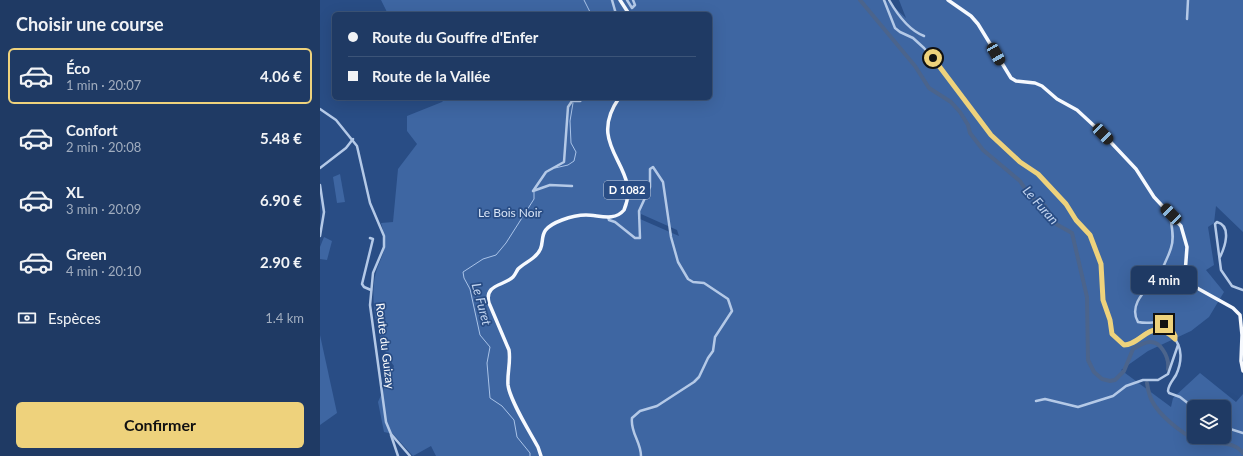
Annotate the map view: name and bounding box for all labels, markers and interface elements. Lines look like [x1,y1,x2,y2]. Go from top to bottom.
text: Choisir une course [16,13,164,35]
text: Route du Gouffre d'Enfer [372,28,538,46]
car [985,41,1007,67]
route start [924,49,942,67]
icon: car [18,58,54,94]
text: Éco [66,59,90,77]
text: 4.06 € [260,67,302,85]
text: Route de la Vallée [372,67,490,85]
text: 1 min · 20:07 [66,77,141,93]
icon: car [18,120,54,156]
text: Confort [66,121,118,139]
car [1090,121,1116,147]
text: 5.48 € [260,129,302,147]
text: 2 min · 20:08 [66,139,141,155]
road number: D 1082 [604,181,650,199]
icon: car [18,182,54,218]
text: XL [66,183,84,201]
water label: Le Furan [1020,183,1062,227]
text: 6.90 € [260,191,302,209]
text: 3 min · 20:09 [66,201,141,217]
car [1158,201,1184,227]
park label: Le Bois Noir [478,205,543,220]
icon: car [18,244,54,280]
text: Green [66,245,107,263]
text: 2.90 € [260,253,302,271]
text: 4 min · 20:10 [66,263,141,279]
callout: 4 min [1131,266,1197,294]
text: 4 min [1148,272,1180,288]
water label: Le Furet [469,281,495,327]
street label: Route du Guizay [373,302,398,391]
icon: cash [16,307,38,329]
text: Espèces [48,309,101,327]
text: 1.4 km [265,310,304,326]
route end [1155,315,1173,333]
map controls [1187,400,1231,444]
button: layers [1187,400,1231,444]
button: Confirmer [16,402,304,448]

